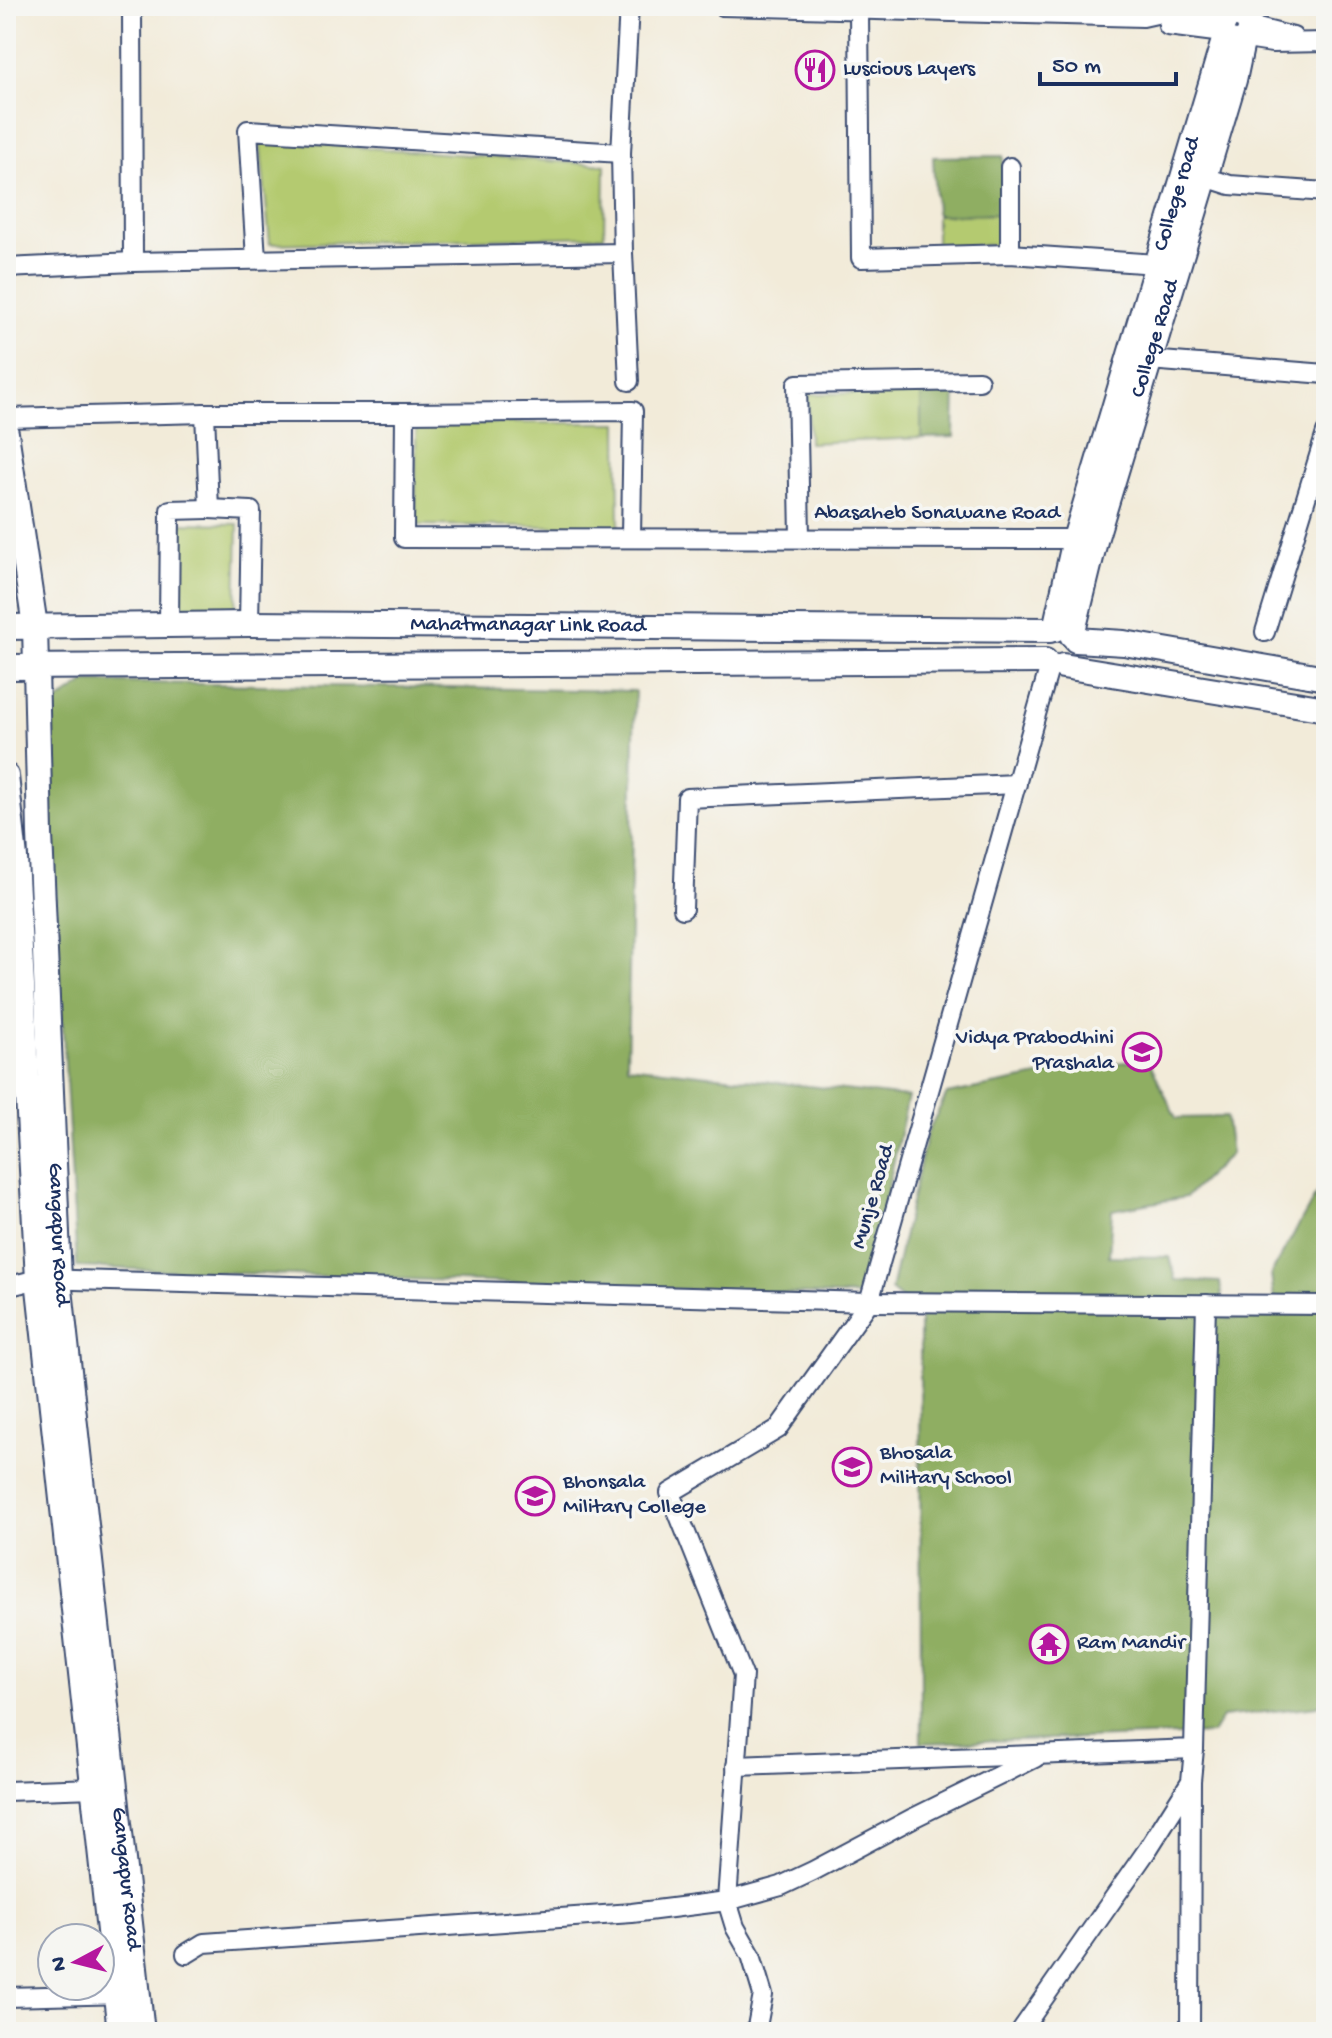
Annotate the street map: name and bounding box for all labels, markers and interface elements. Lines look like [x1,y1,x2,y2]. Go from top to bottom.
scale bar [1040,36,1176,86]
restaurant icon: Luscious Layers [794,49,836,91]
text: 50 m [1052,53,1101,82]
place label: Luscious Layers [843,57,976,83]
street label: College road [1149,132,1208,254]
street label: College Road [1126,275,1187,401]
street label: Abasaheb Sonawane Road [814,501,1062,527]
street label: Mahatmanagar Link Road [410,612,648,640]
place label: Vidya Prabodhini Prashala [955,1026,1115,1077]
school or university icon: Vidya Prabodhini Prashala [1121,1031,1163,1073]
street label: Munje Road [847,1140,902,1252]
street label: Gangapur Road [41,1162,75,1309]
place label: Bhosala Military School [879,1441,1012,1492]
school or university icon: Bhosala Military School [831,1446,873,1488]
place label: Bhonsala Military College [562,1470,707,1521]
school or university icon: Bhonsala Military College [514,1475,556,1517]
temple icon: Ram Mandir [1028,1623,1070,1665]
place label: Ram Mandir [1077,1631,1187,1657]
street label: Gangapur Road [104,1806,146,1954]
north arrow [36,1922,116,2002]
text: N [46,1955,74,1973]

